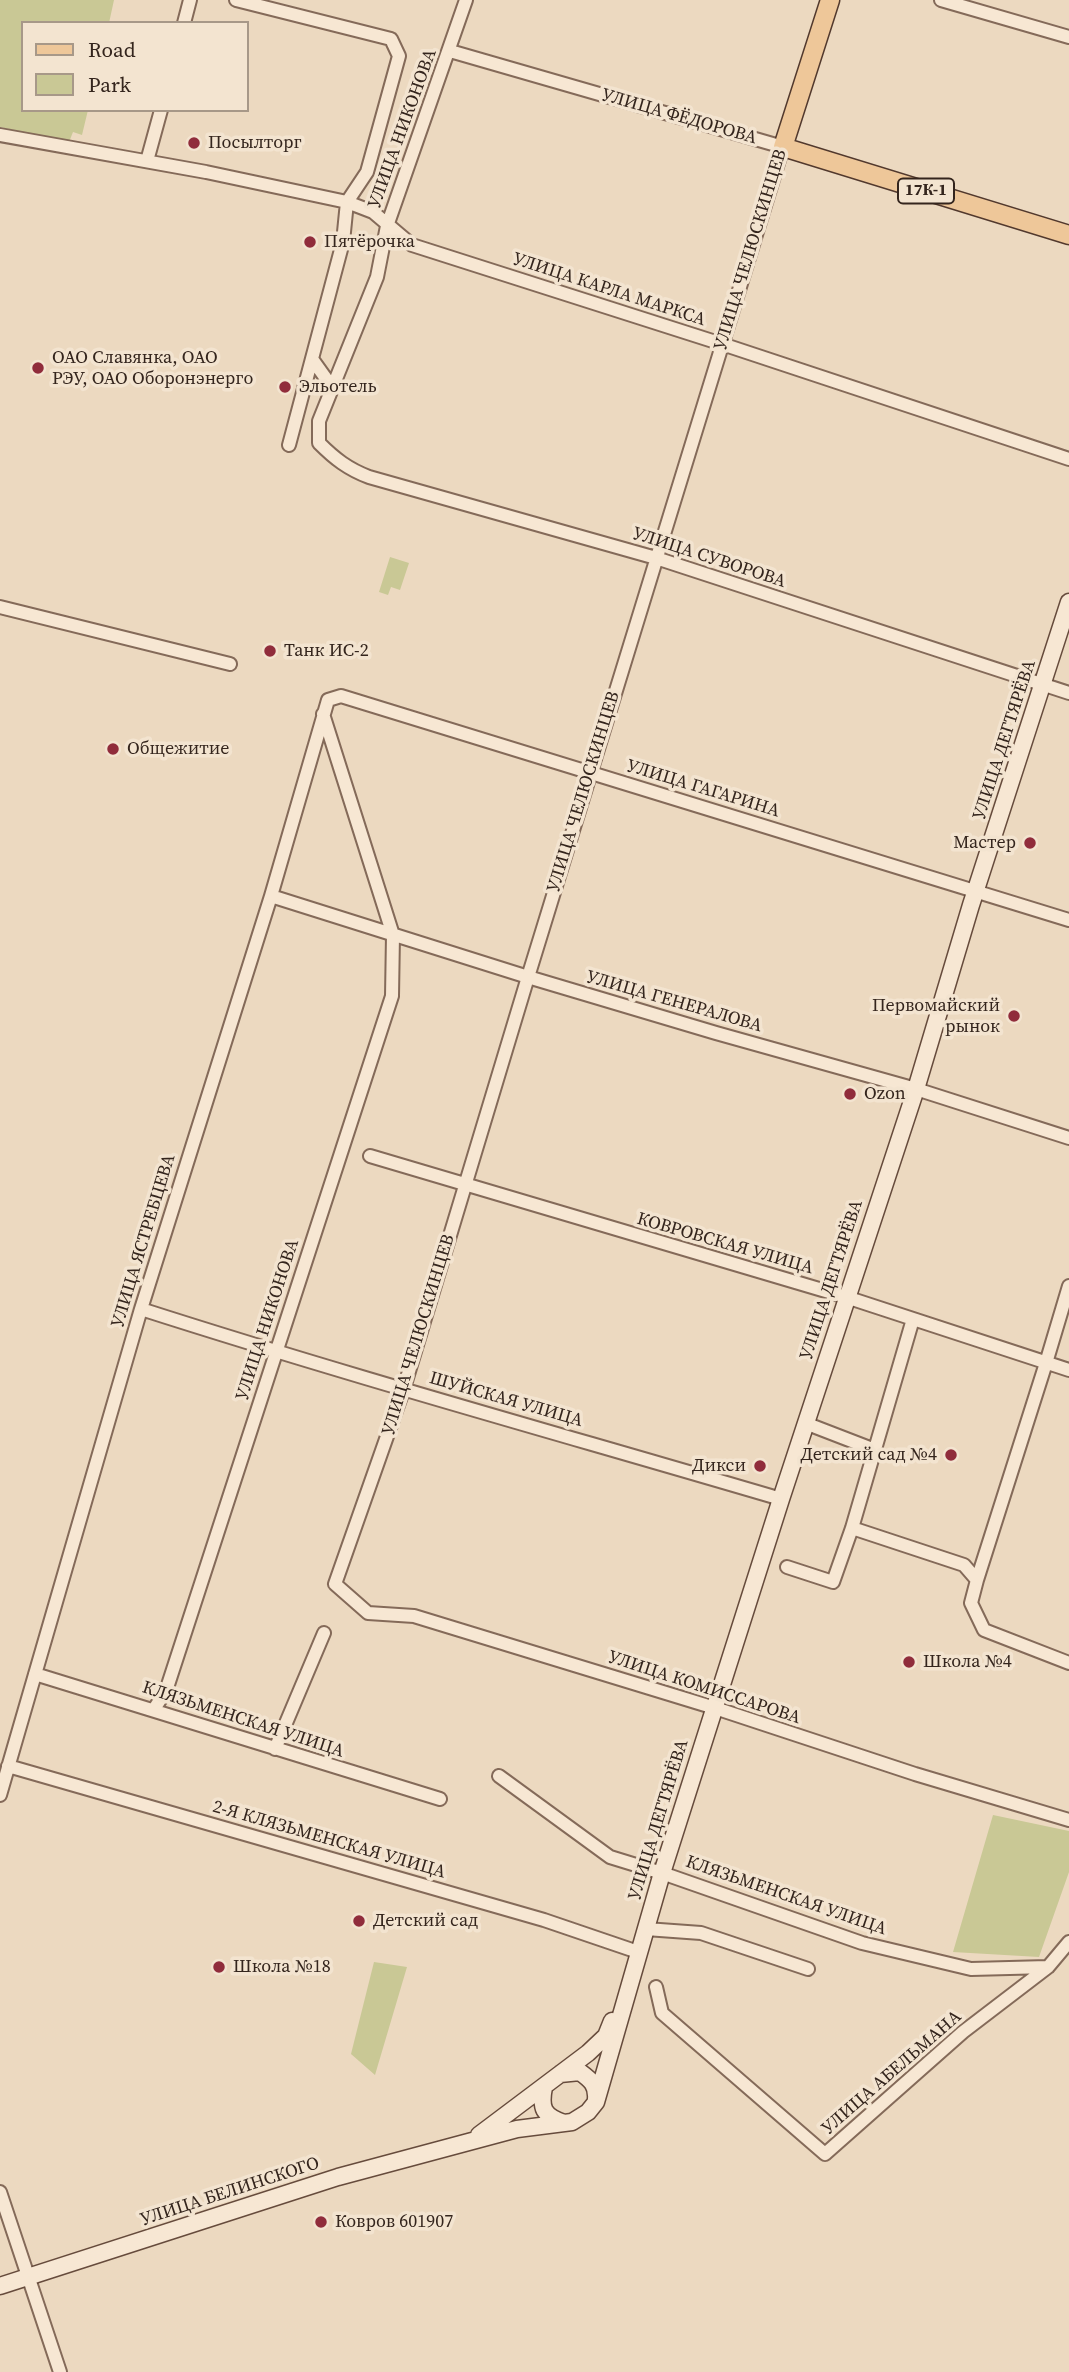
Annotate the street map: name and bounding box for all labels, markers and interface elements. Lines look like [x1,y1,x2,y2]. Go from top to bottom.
legend [21,21,248,112]
text: Road [88,35,136,64]
street label: УЛИЦА НИКОНОВА [364,46,442,212]
text: Park [88,70,131,99]
street label: УЛИЦА ФЁДОРОВА [599,84,759,150]
place label: Посылторг [208,132,302,154]
marker: Посылторг [186,135,202,151]
street label: УЛИЦА ЧЕЛЮСКИНЦЕВ [710,147,792,353]
road number: 17К-1 [898,178,954,204]
place label: Пятёрочка [324,231,415,253]
marker: Пятёрочка [302,234,318,250]
street label: УЛИЦА КАРЛА МАРКСА [510,249,708,331]
place label: ОАО Славянка, ОАО РЭУ, ОАО Оборонэнерго [52,347,253,390]
marker: ОАО Славянка, ОАО РЭУ, ОАО Оборонэнерго [30,360,46,376]
place label: Эльотель [299,376,377,398]
marker: Эльотель [277,379,293,395]
street label: УЛИЦА СУВОРОВА [630,523,788,593]
place label: Танк ИС-2 [284,640,369,662]
marker: Танк ИС-2 [262,643,278,659]
street label: УЛИЦА ДЕГТЯРЁВА [969,657,1041,823]
street label: УЛИЦА ЧЕЛЮСКИНЦЕВ [543,689,625,895]
place label: Общежитие [127,738,229,760]
marker: Общежитие [105,741,121,757]
street label: УЛИЦА ГАГАРИНА [624,755,782,823]
place label: Мастер [953,832,1016,854]
marker: Мастер [1022,835,1038,851]
street label: УЛИЦА ГЕНЕРАЛОВА [584,967,764,1037]
place label: Первомайский рынок [872,995,1000,1038]
marker: Первомайский рынок [1006,1008,1022,1024]
place label: Ozon [864,1083,906,1105]
marker: Ozon [842,1086,858,1102]
street label: УЛИЦА ЯСТРЕБЦЕВА [107,1152,181,1330]
street label: УЛИЦА ДЕГТЯРЁВА [796,1197,868,1363]
street label: КОВРОВСКАЯ УЛИЦА [634,1208,816,1280]
street label: УЛИЦА ЧЕЛЮСКИНЦЕВ [378,1232,460,1438]
street label: УЛИЦА НИКОНОВА [232,1237,304,1403]
street label: ШУЙСКАЯ УЛИЦА [427,1368,585,1432]
place label: Детский сад №4 [800,1444,937,1466]
marker: Детский сад №4 [943,1447,959,1463]
place label: Дикси [692,1455,746,1477]
marker: Дикси [752,1458,768,1474]
street label: УЛИЦА КОМИССАРОВА [605,1647,803,1729]
place label: Школа №4 [923,1651,1012,1673]
marker: Школа №4 [901,1654,917,1670]
street label: КЛЯЗЬМЕНСКАЯ УЛИЦА [139,1677,347,1763]
street label: УЛИЦА ДЕГТЯРЁВА [624,1737,694,1903]
street label: 2-Я КЛЯЗЬМЕНСКАЯ УЛИЦА [210,1796,448,1884]
street label: КЛЯЗЬМЕНСКАЯ УЛИЦА [683,1851,889,1941]
place label: Детский сад [373,1910,478,1932]
marker: Детский сад [351,1913,367,1929]
place label: Школа №18 [233,1956,331,1978]
marker: Школа №18 [211,1959,227,1975]
street label: УЛИЦА АБЕЛЬМАНА [818,2006,966,2140]
street label: УЛИЦА БЕЛИНСКОГО [138,2153,322,2231]
place label: Ковров 601907 [335,2211,453,2233]
marker: Ковров 601907 [313,2214,329,2230]

